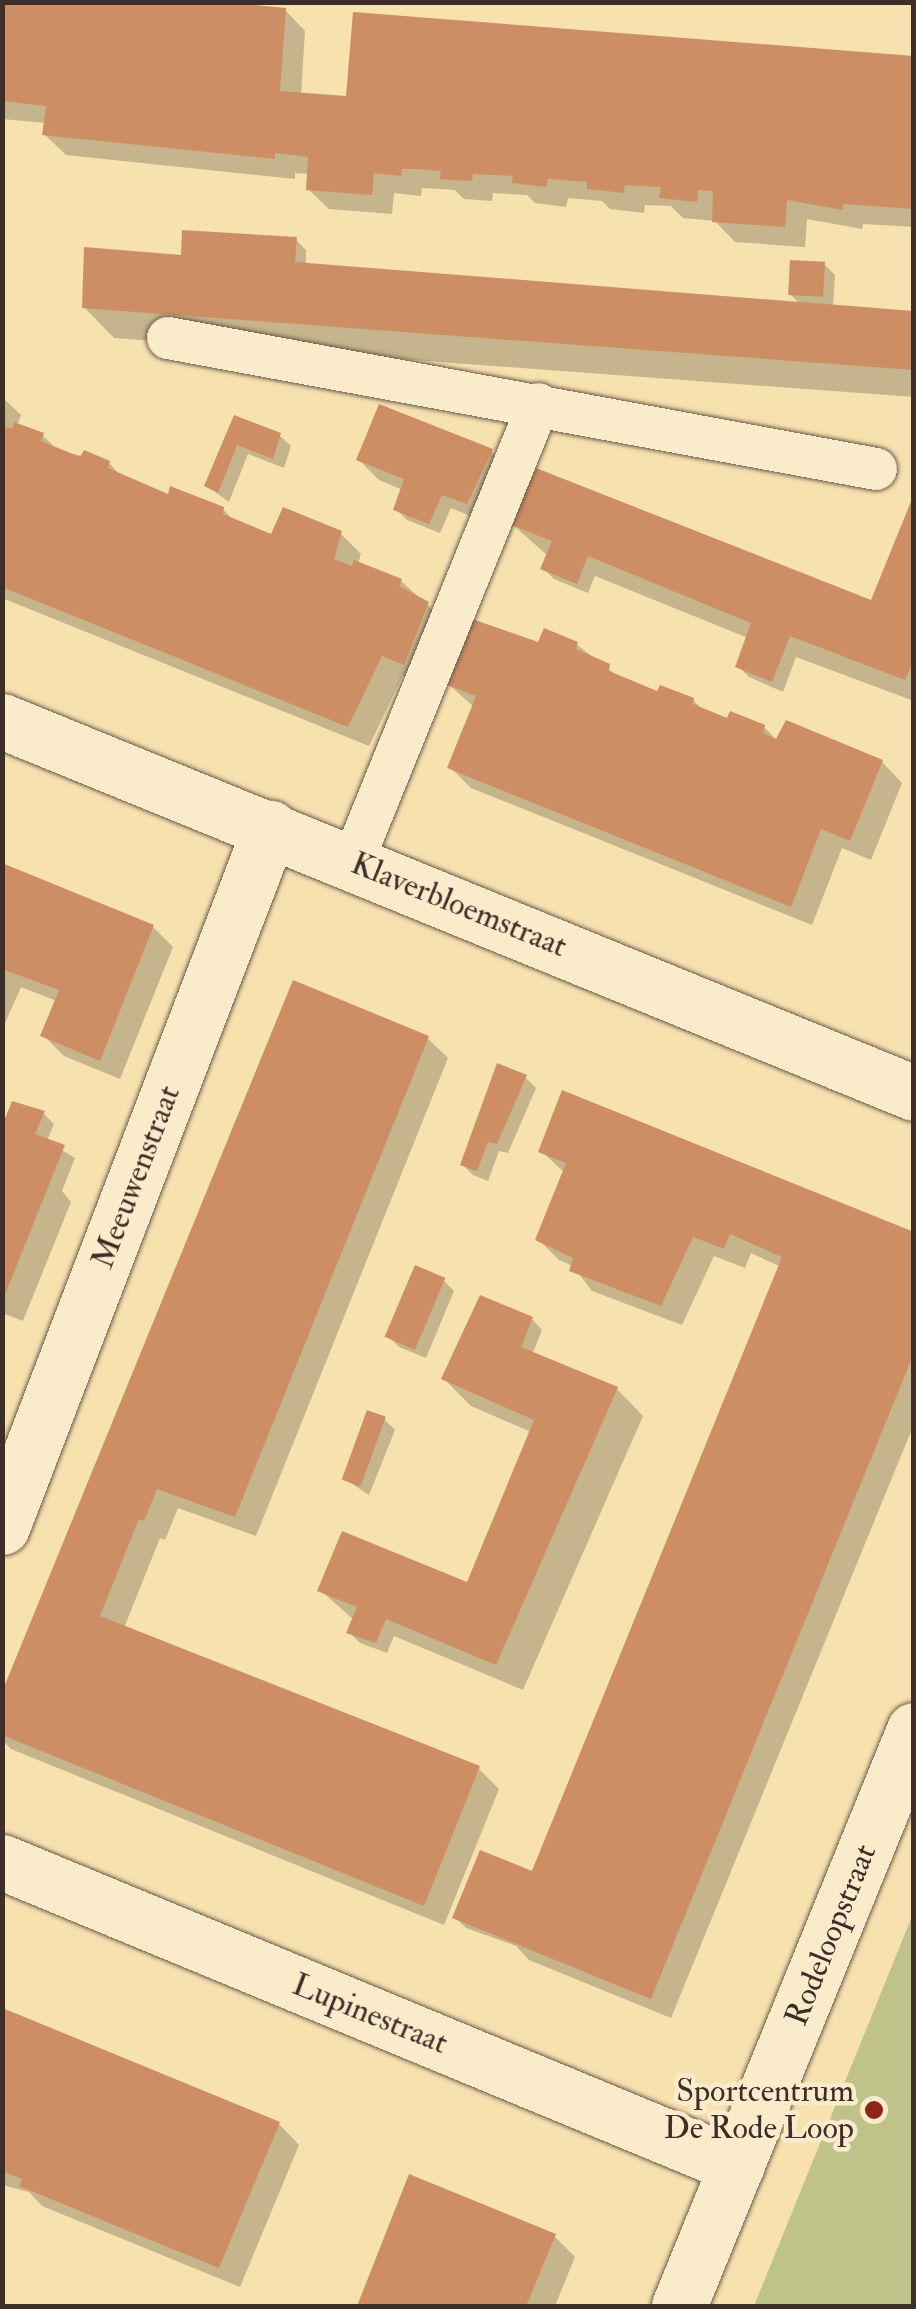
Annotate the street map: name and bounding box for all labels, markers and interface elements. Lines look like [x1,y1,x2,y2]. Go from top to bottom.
street label: Klaverbloemstraat [346,844,572,966]
street label: Meeuwenstraat [84,1080,188,1274]
street label: Rodeloopstraat [777,1839,885,2031]
street label: Lupinestraat [287,1965,453,2063]
place label: Sportcentrum De Rode Loop [664,2073,854,2148]
marker: Sportcentrum De Rode Loop [863,2099,885,2121]

